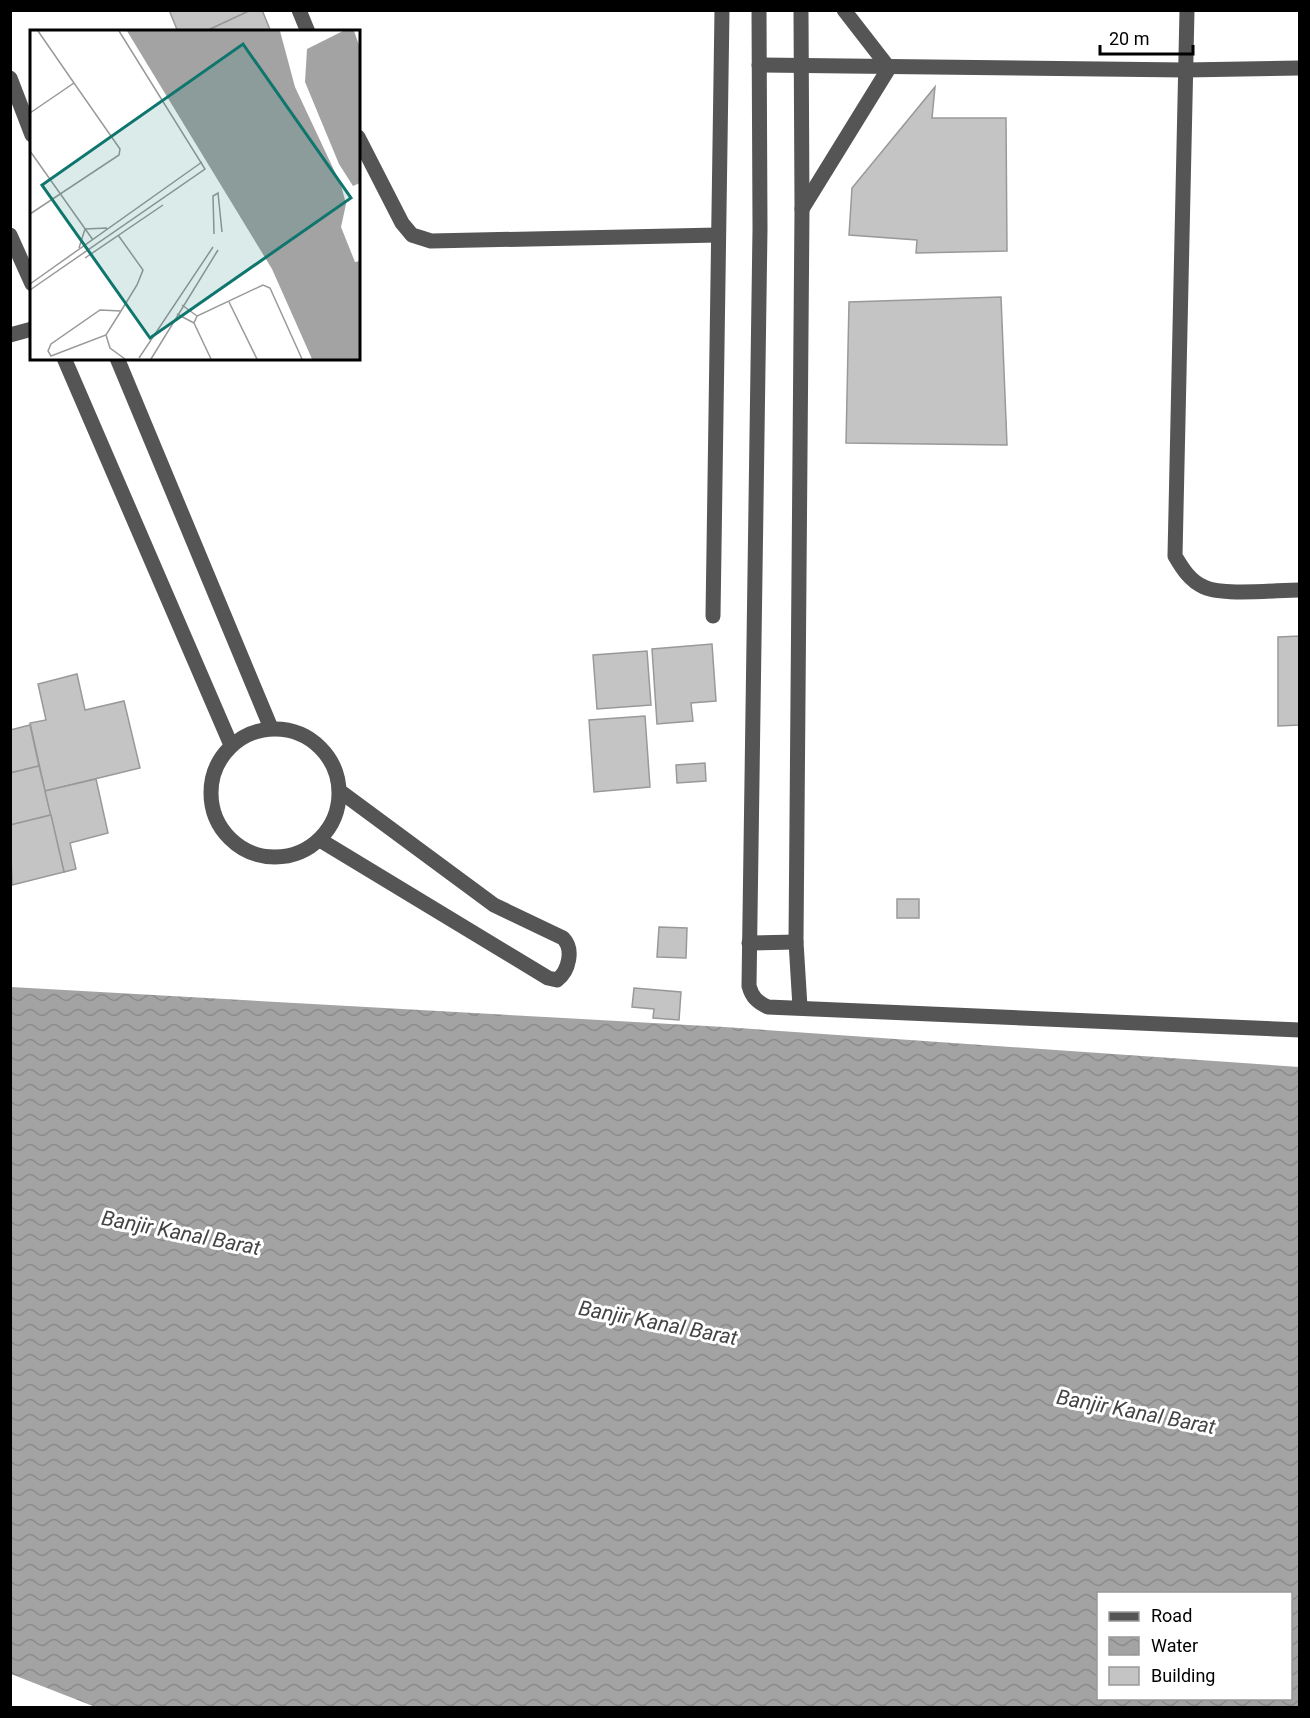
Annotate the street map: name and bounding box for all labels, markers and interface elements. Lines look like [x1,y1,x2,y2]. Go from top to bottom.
scale bar [1100,18,1193,56]
text: 20 m [1109,28,1149,49]
inset map [30,30,360,360]
water label: Banjir Kanal Barat [100,1206,263,1260]
water label: Banjir Kanal Barat [577,1296,740,1350]
water label: Banjir Kanal Barat [1055,1385,1218,1439]
legend [1097,1592,1292,1700]
text: Road [1151,1605,1192,1626]
text: Water [1151,1635,1198,1656]
text: Building [1151,1665,1215,1686]

